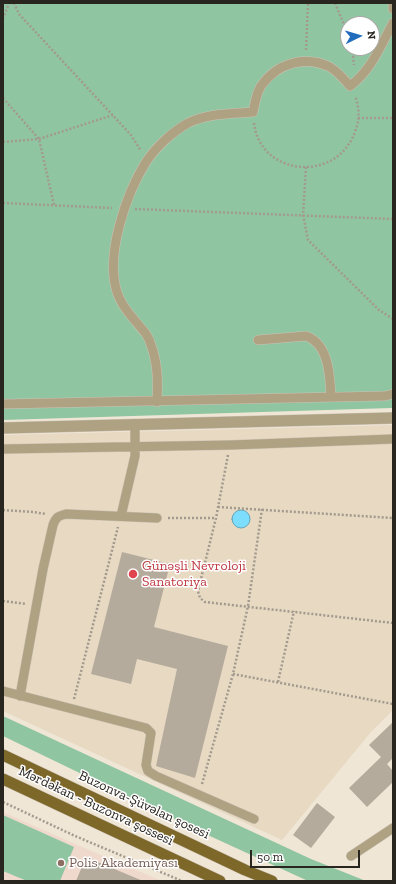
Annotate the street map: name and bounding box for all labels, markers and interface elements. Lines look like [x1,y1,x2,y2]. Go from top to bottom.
north arrow [340,16,380,56]
text: N [365,30,378,40]
place label: Günəşli Nevroloji Sanatoriya [142,558,246,590]
marker: Günəşli Nevroloji Sanatoriya [127,568,139,580]
street label: Mərdəkan - Buzonva şossesi [16,763,176,849]
street label: Buzonva-Şüvəlan şosesi [76,767,212,843]
scale bar [252,842,362,868]
text: 50 m [257,850,283,864]
place label: Polis Akademiyası [69,855,178,871]
marker: Polis Akademiyası [56,858,66,868]

